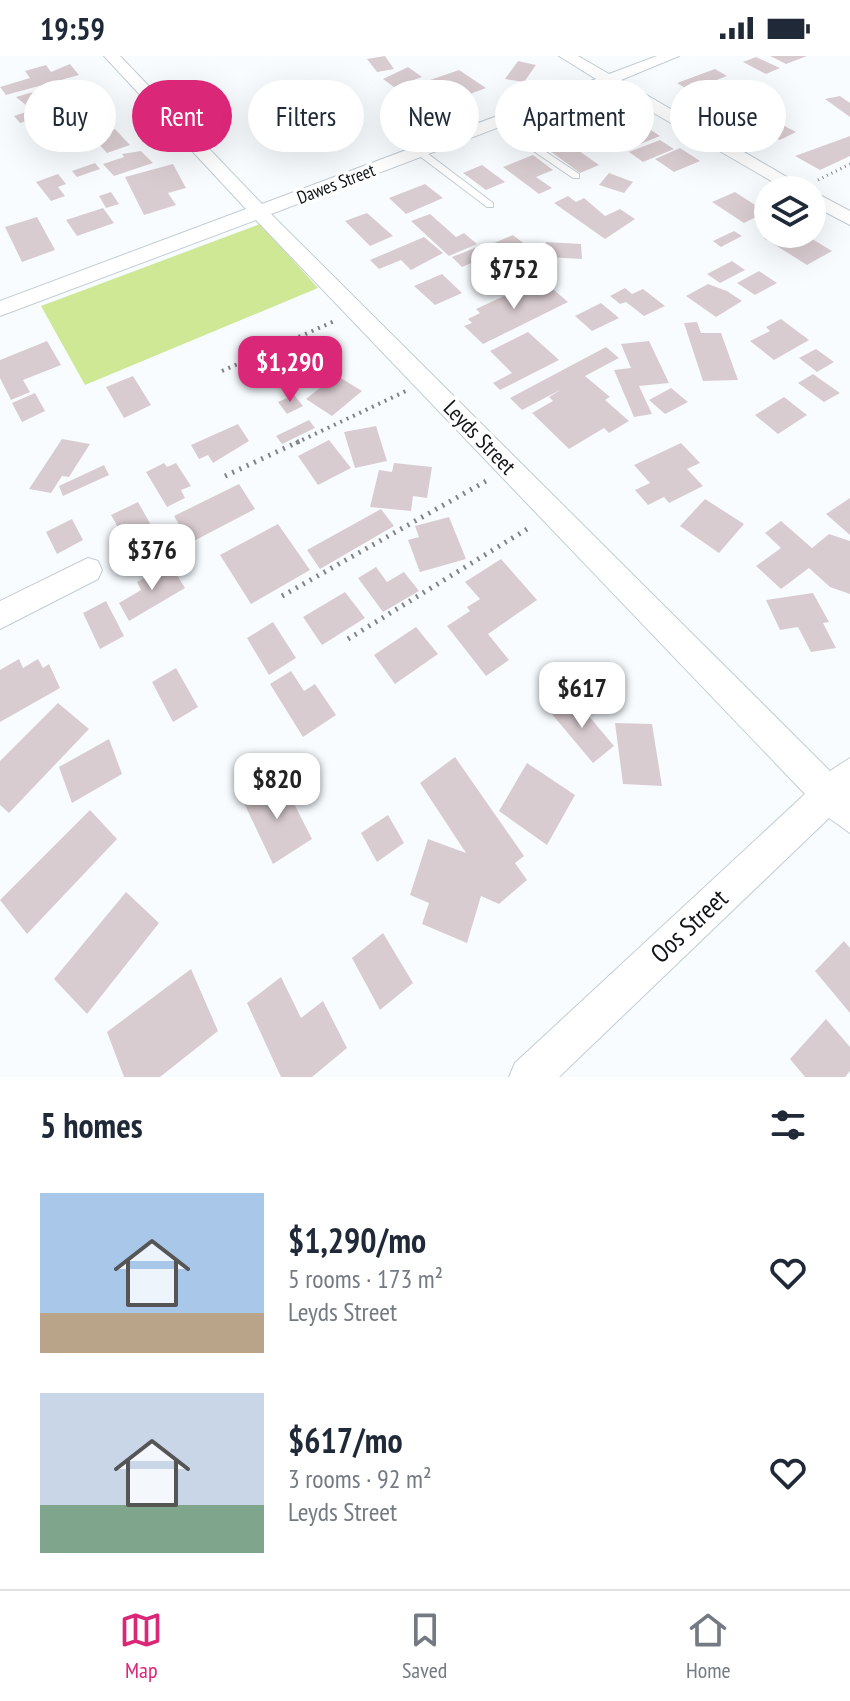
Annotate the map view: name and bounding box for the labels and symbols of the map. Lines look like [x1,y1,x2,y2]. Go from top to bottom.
street label: Dawes Street [294,158,378,209]
pin: $752 [467,243,561,311]
pin: $1,290 [225,336,355,404]
street label: Leyds Street [438,394,522,480]
pin: $376 [105,524,199,592]
pin: $617 [535,662,629,730]
pin: $820 [230,753,324,821]
street label: Oos Street [643,882,734,970]

